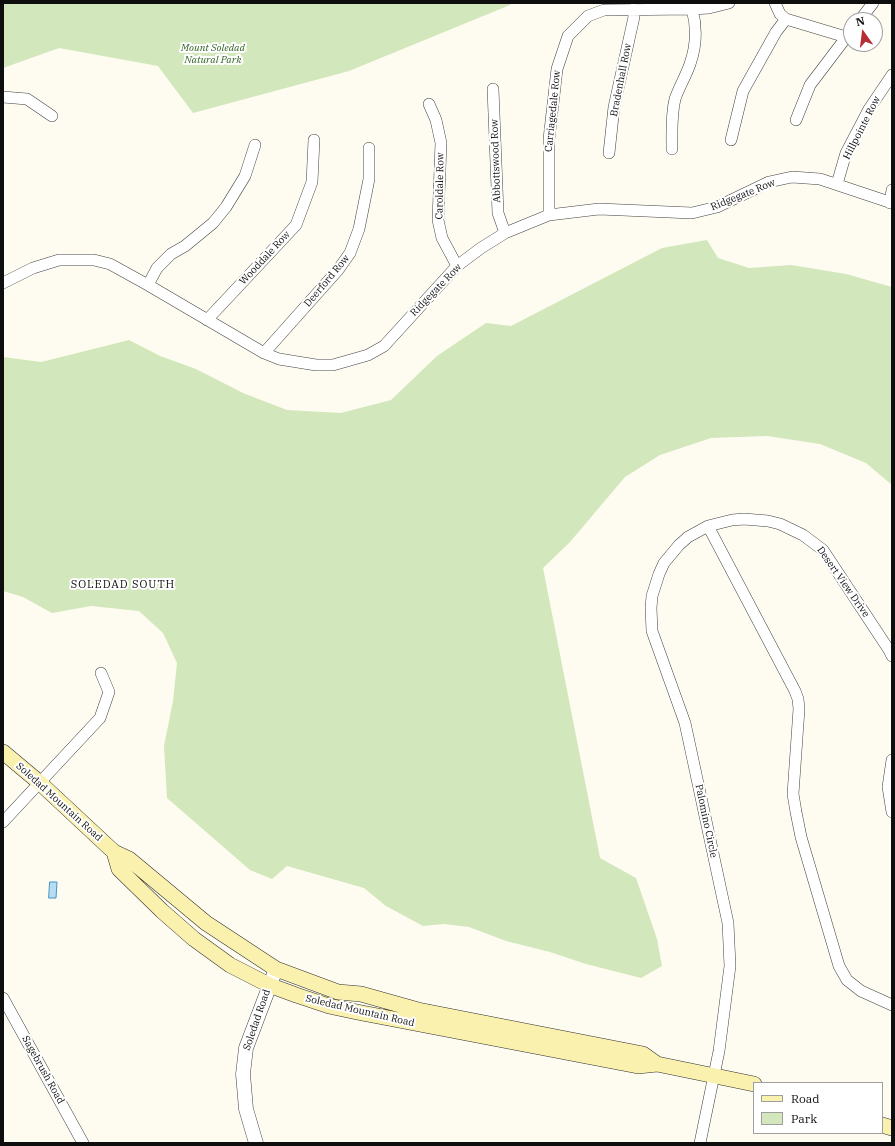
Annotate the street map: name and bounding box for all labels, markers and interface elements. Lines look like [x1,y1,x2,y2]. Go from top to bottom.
north arrow [843,12,883,52]
text: N [854,13,866,29]
park label: Mount Soledad Natural Park [181,42,245,66]
street label: Bradenhall Row [608,42,634,118]
street label: Carriagedale Row [543,69,563,153]
street label: Hillpointe Row [841,94,883,162]
street label: Abbottswood Row [489,119,503,203]
street label: Caroldale Row [433,152,447,220]
street label: Ridgegate Row [709,177,777,213]
street label: Wooddale Row [237,229,293,287]
street label: Deerford Row [302,253,352,309]
street label: Ridgegate Row [408,261,464,319]
street label: Desert View Drive [814,544,872,620]
district label: SOLEDAD SOUTH [71,578,175,592]
street label: Soledad Mountain Road [14,760,104,844]
street label: Palomino Circle [692,783,720,859]
street label: Soledad Road [241,988,273,1052]
street label: Soledad Mountain Road [304,993,416,1029]
street label: Sagebrush Road [19,1034,67,1106]
legend [753,1082,883,1134]
text: Road [791,1091,820,1106]
text: Park [791,1111,817,1126]

